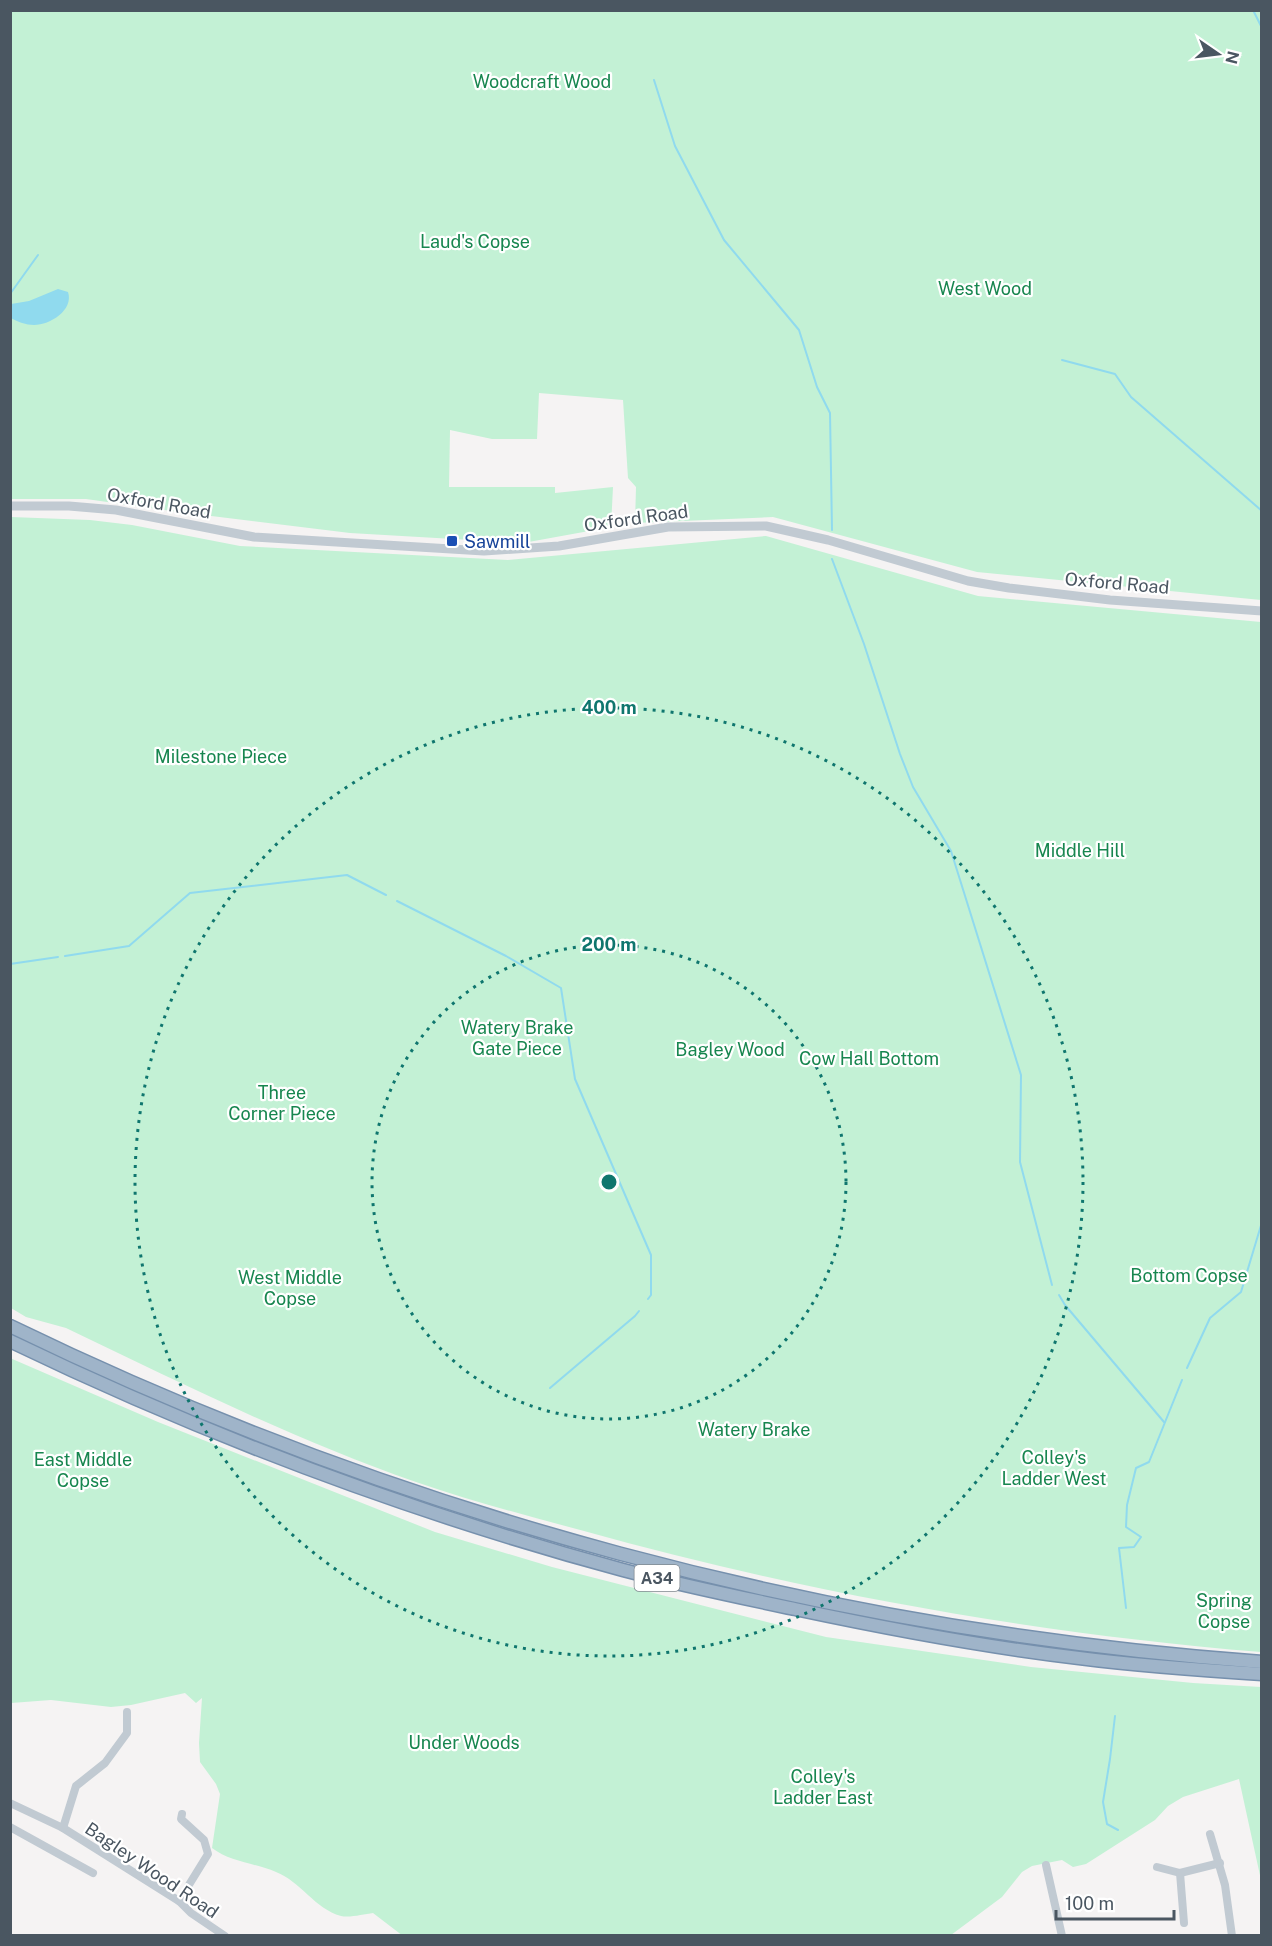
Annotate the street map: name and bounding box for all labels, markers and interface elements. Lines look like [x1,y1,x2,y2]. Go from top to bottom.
north arrow [1188,24,1248,84]
text: N [1221,49,1243,66]
park label: Woodcraft Wood [473,71,611,92]
park label: Laud's Copse [420,231,530,252]
park label: West Wood [938,278,1032,299]
street label: Oxford Road [106,484,212,522]
street label: Oxford Road [583,500,689,536]
place label: Sawmill [464,531,530,552]
marker: Sawmill [445,534,459,548]
street label: Oxford Road [1064,568,1170,598]
text: 400 m [581,697,637,718]
park label: Milestone Piece [155,746,287,767]
park label: Middle Hill [1035,840,1125,861]
text: 200 m [582,934,636,955]
park label: Watery Brake Gate Piece [461,1017,573,1059]
park label: Bagley Wood [675,1039,785,1060]
park label: Cow Hall Bottom [799,1048,939,1069]
park label: Three Corner Piece [228,1082,336,1124]
centre of rings [599,1172,619,1192]
park label: Bottom Copse [1130,1265,1248,1286]
park label: West Middle Copse [238,1267,342,1309]
park label: Watery Brake [698,1419,810,1440]
park label: Colley's Ladder West [1001,1447,1107,1489]
park label: East Middle Copse [34,1449,132,1491]
road number: A34 [634,1565,680,1591]
park label: Spring Copse [1196,1590,1252,1632]
park label: Under Woods [408,1732,520,1753]
park label: Colley's Ladder East [773,1766,873,1808]
street label: Bagley Wood Road [81,1818,223,1922]
scale bar [1056,1883,1174,1921]
text: 100 m [1065,1893,1114,1914]

